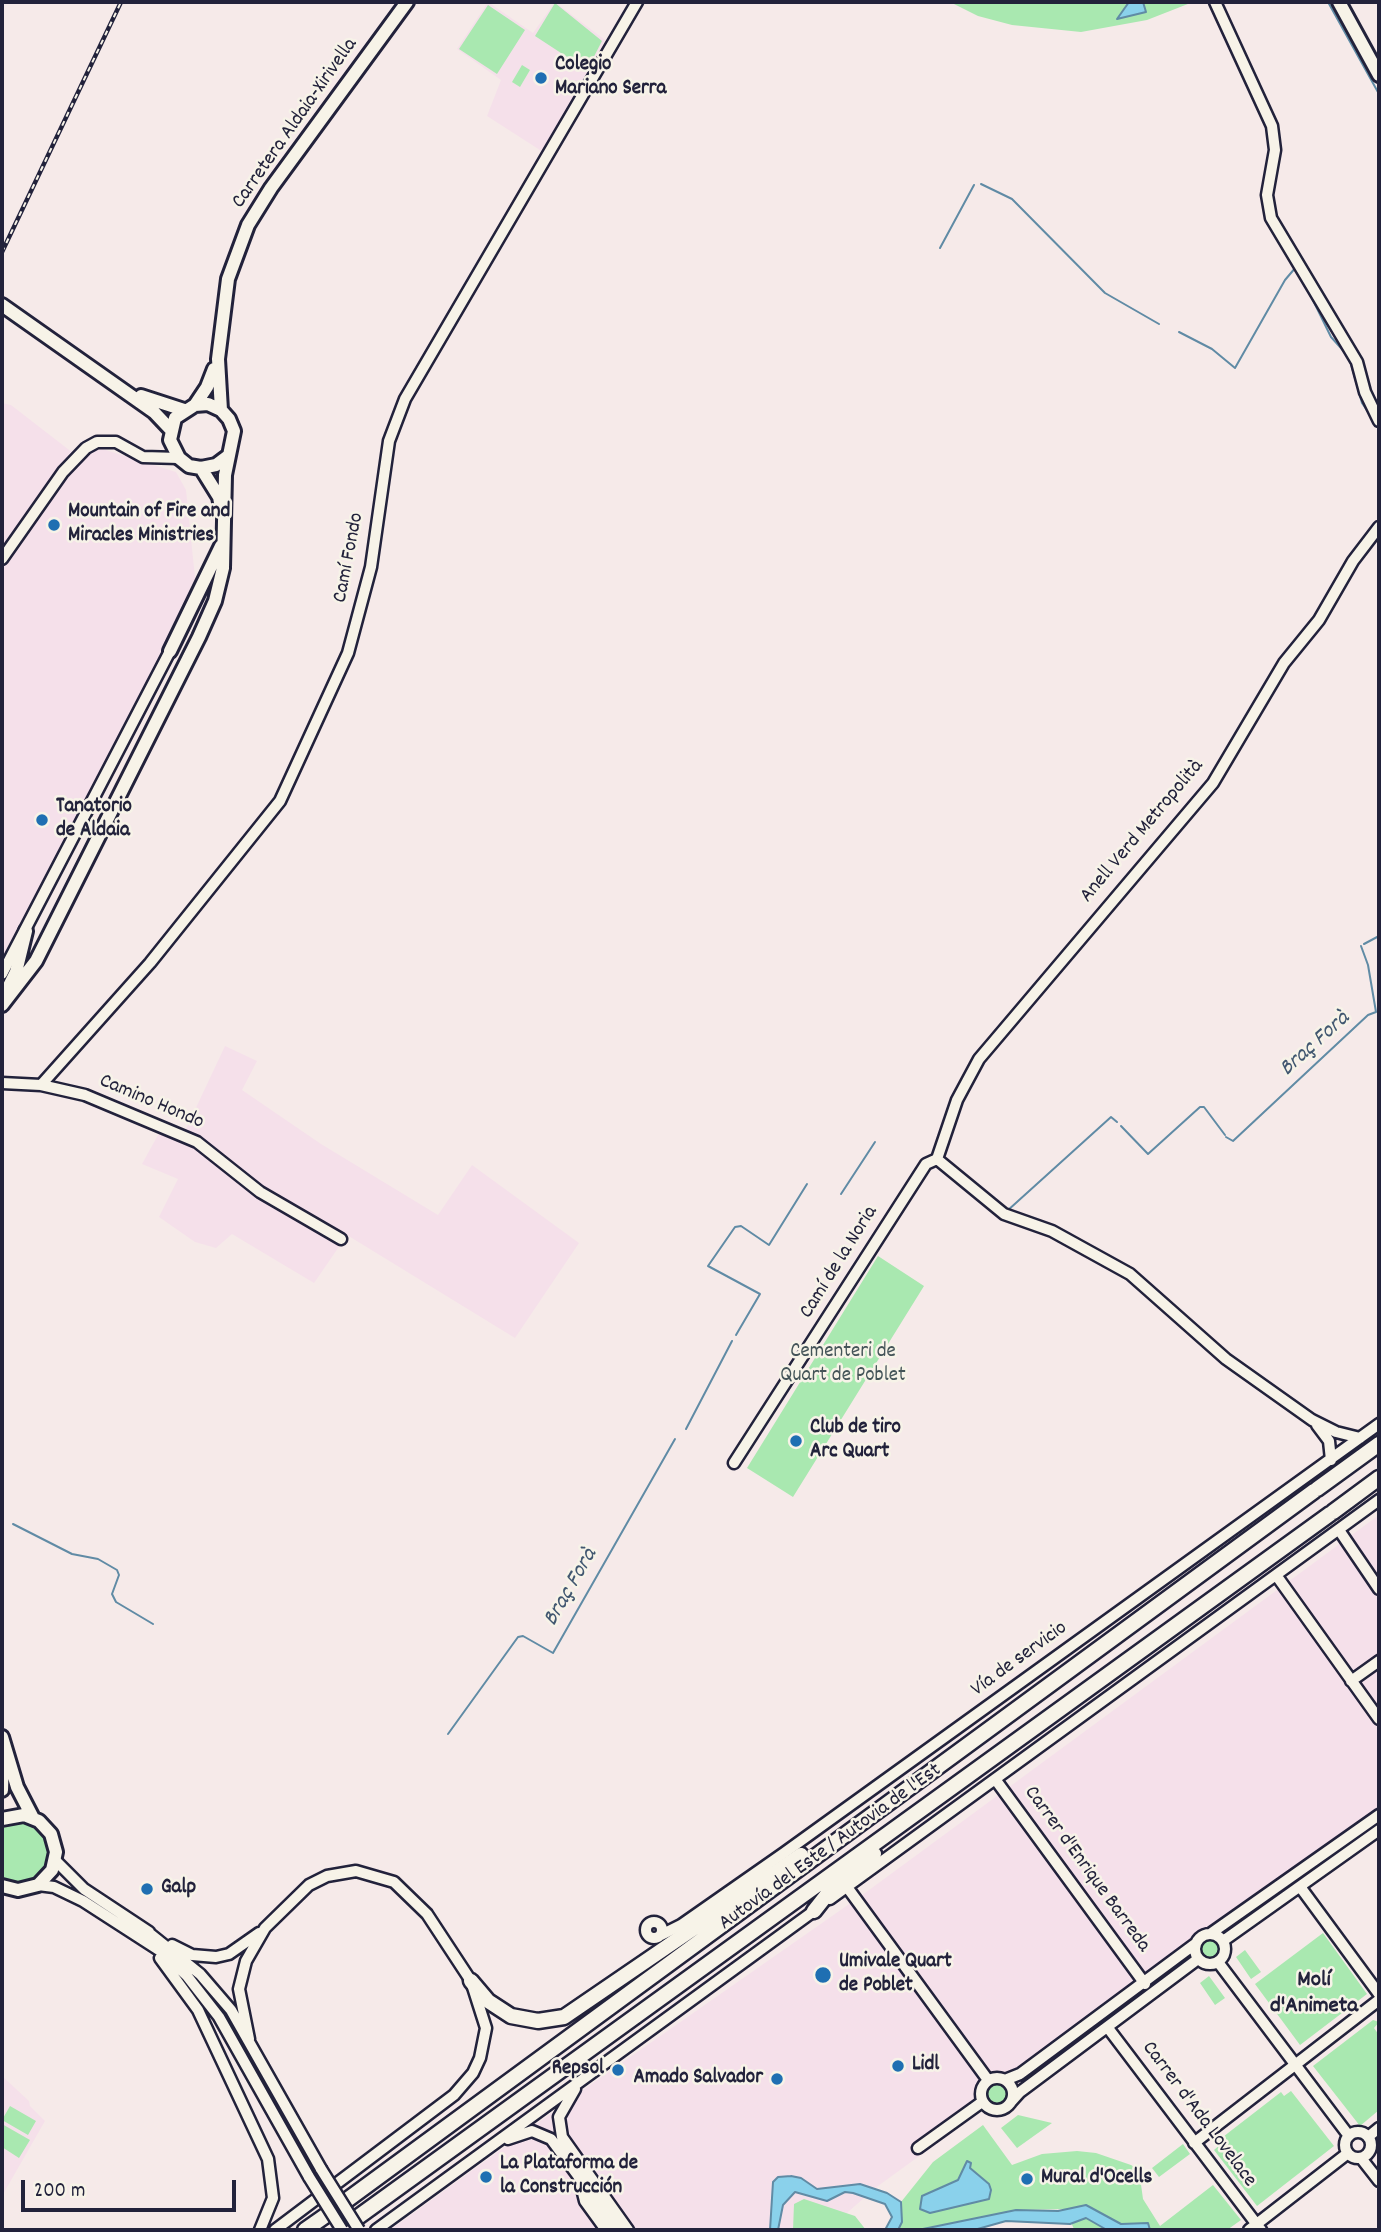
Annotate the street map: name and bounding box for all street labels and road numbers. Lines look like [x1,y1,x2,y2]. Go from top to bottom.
street label: Carretera Aldaia-Xirivella [228,34,364,214]
street label: Camí Fondo [329,511,371,605]
street label: Anell Verd Metropolità [1076,755,1210,909]
street label: Camino Hondo [95,1070,207,1136]
street label: Camí de la Noria [795,1202,885,1324]
street label: Vía de servicio [967,1617,1073,1703]
street label: Autovía del Este / Autovia de l'Est [715,1759,947,1937]
street label: Carrer d'Enrique Barreda [1017,1782,1155,1958]
street label: Carrer d'Ada Lovelace [1135,2037,1261,2193]

